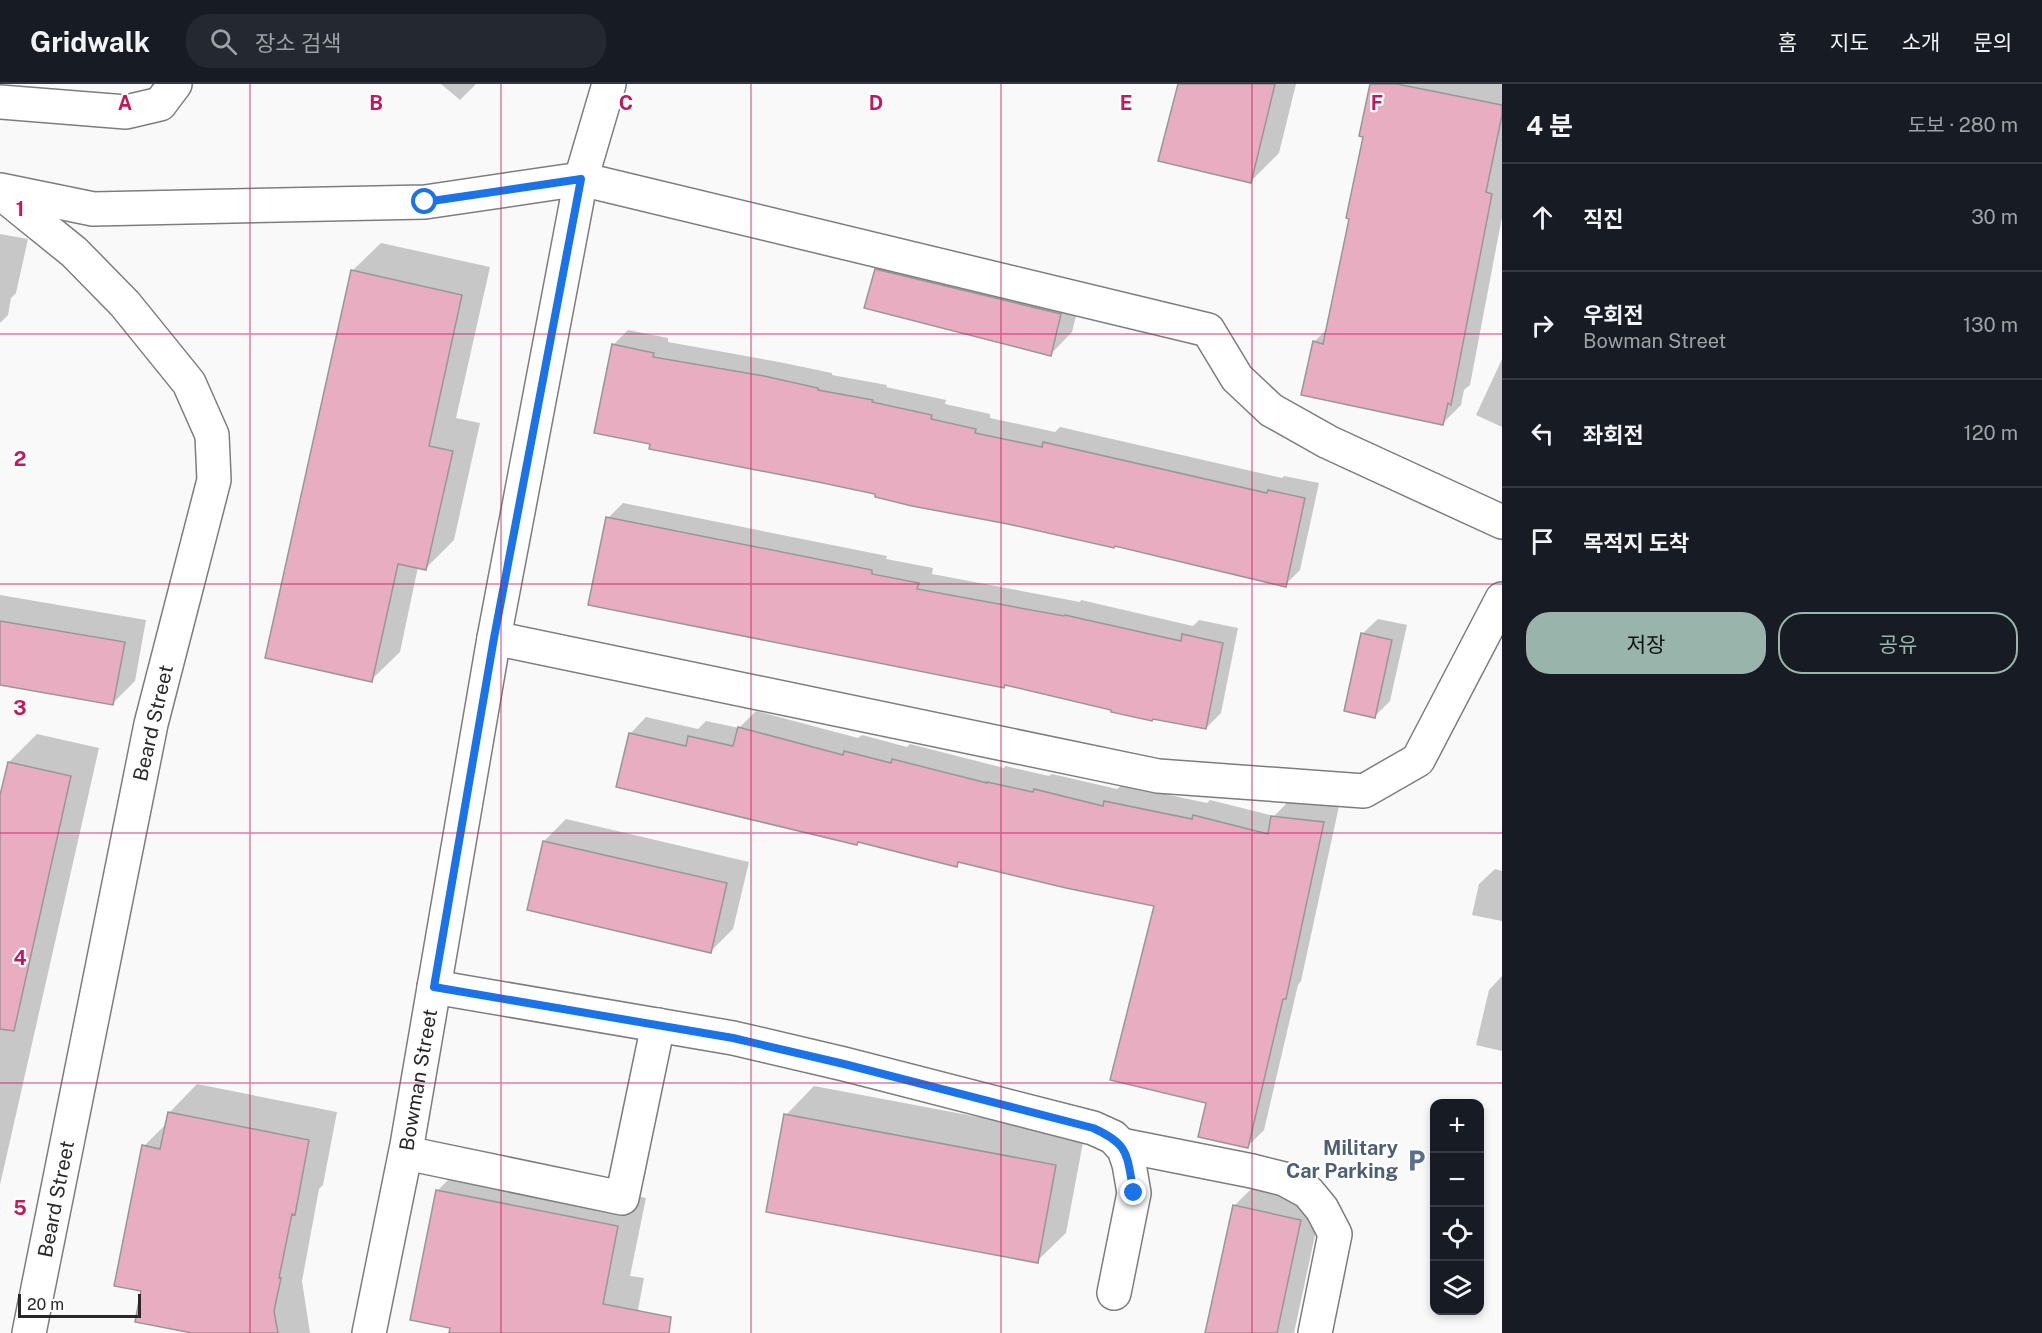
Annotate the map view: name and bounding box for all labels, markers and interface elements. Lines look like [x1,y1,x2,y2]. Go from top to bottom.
search box [186,14,606,68]
text: Gridwalk [30,25,150,58]
icon: search [207,25,240,58]
text: 장소 검색 [255,30,341,56]
text: 홈 [1778,30,1797,55]
text: 지도 [1830,30,1869,55]
text: 소개 [1902,30,1940,55]
text: 문의 [1973,30,2012,55]
text: A [118,91,132,115]
text: B [369,91,383,115]
text: C [619,91,633,115]
text: D [869,91,883,115]
text: E [1120,91,1132,115]
text: F [1371,91,1383,115]
text: 4 분 [1526,110,1573,141]
text: 도보 · 280 m [1908,113,2018,137]
route start [411,188,437,214]
text: 1 [16,197,24,221]
icon: ahead [1526,201,1559,234]
text: 30 m [1971,205,2018,229]
text: 직진 [1583,206,1623,232]
text: 우회전 [1583,302,1644,328]
icon: right [1526,309,1559,342]
text: 130 m [1963,313,2018,337]
text: Bowman Street [1583,329,1726,353]
icon: left [1526,417,1559,450]
text: 120 m [1964,421,2018,445]
text: 좌회전 [1583,422,1644,448]
text: 2 [14,447,26,471]
icon: arrive [1526,525,1559,558]
text: 목적지 도착 [1583,530,1689,556]
button: 저장 [1526,612,1766,674]
button: 공유 [1778,612,2018,674]
street label: Beard Street [128,663,178,783]
text: 3 [13,696,27,720]
text: 4 [13,946,27,970]
street label: Bowman Street [394,1007,442,1153]
map controls [1430,1099,1484,1315]
button: + [1430,1099,1484,1153]
place label: Military Car Parking [1286,1136,1398,1183]
street label: Beard Street [33,1138,79,1260]
parking icon: Military Car Parking [1403,1147,1429,1173]
button: − [1430,1153,1484,1207]
route end [1120,1179,1146,1205]
text: 5 [13,1196,27,1220]
button: locate [1430,1207,1484,1261]
button: layers [1430,1261,1484,1315]
scale bar [18,1291,141,1318]
text: 20 m [27,1295,64,1314]

